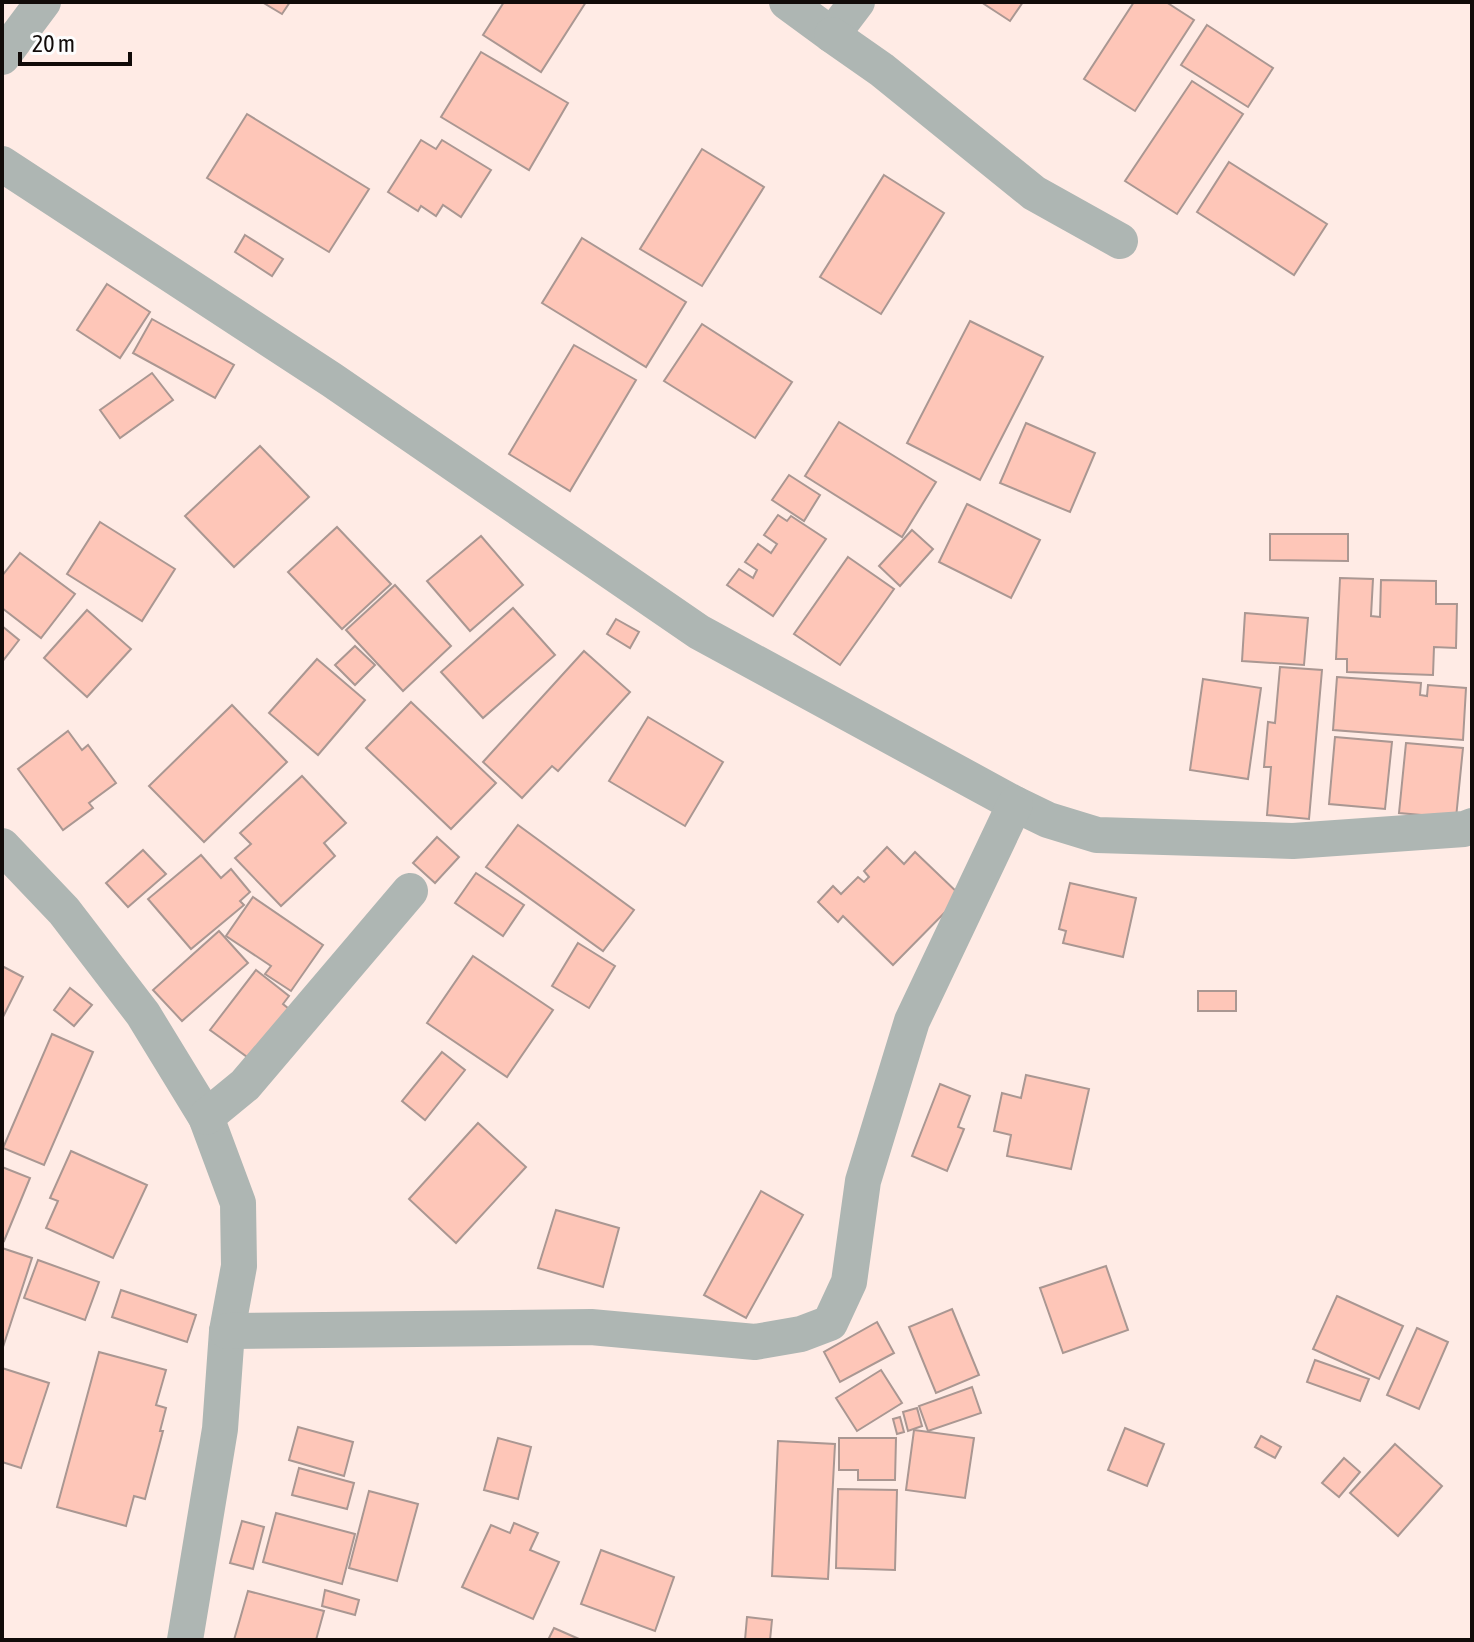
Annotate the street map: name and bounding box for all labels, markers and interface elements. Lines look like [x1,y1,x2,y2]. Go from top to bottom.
scale bar [20,16,130,66]
text: 20 m [32,30,75,57]

